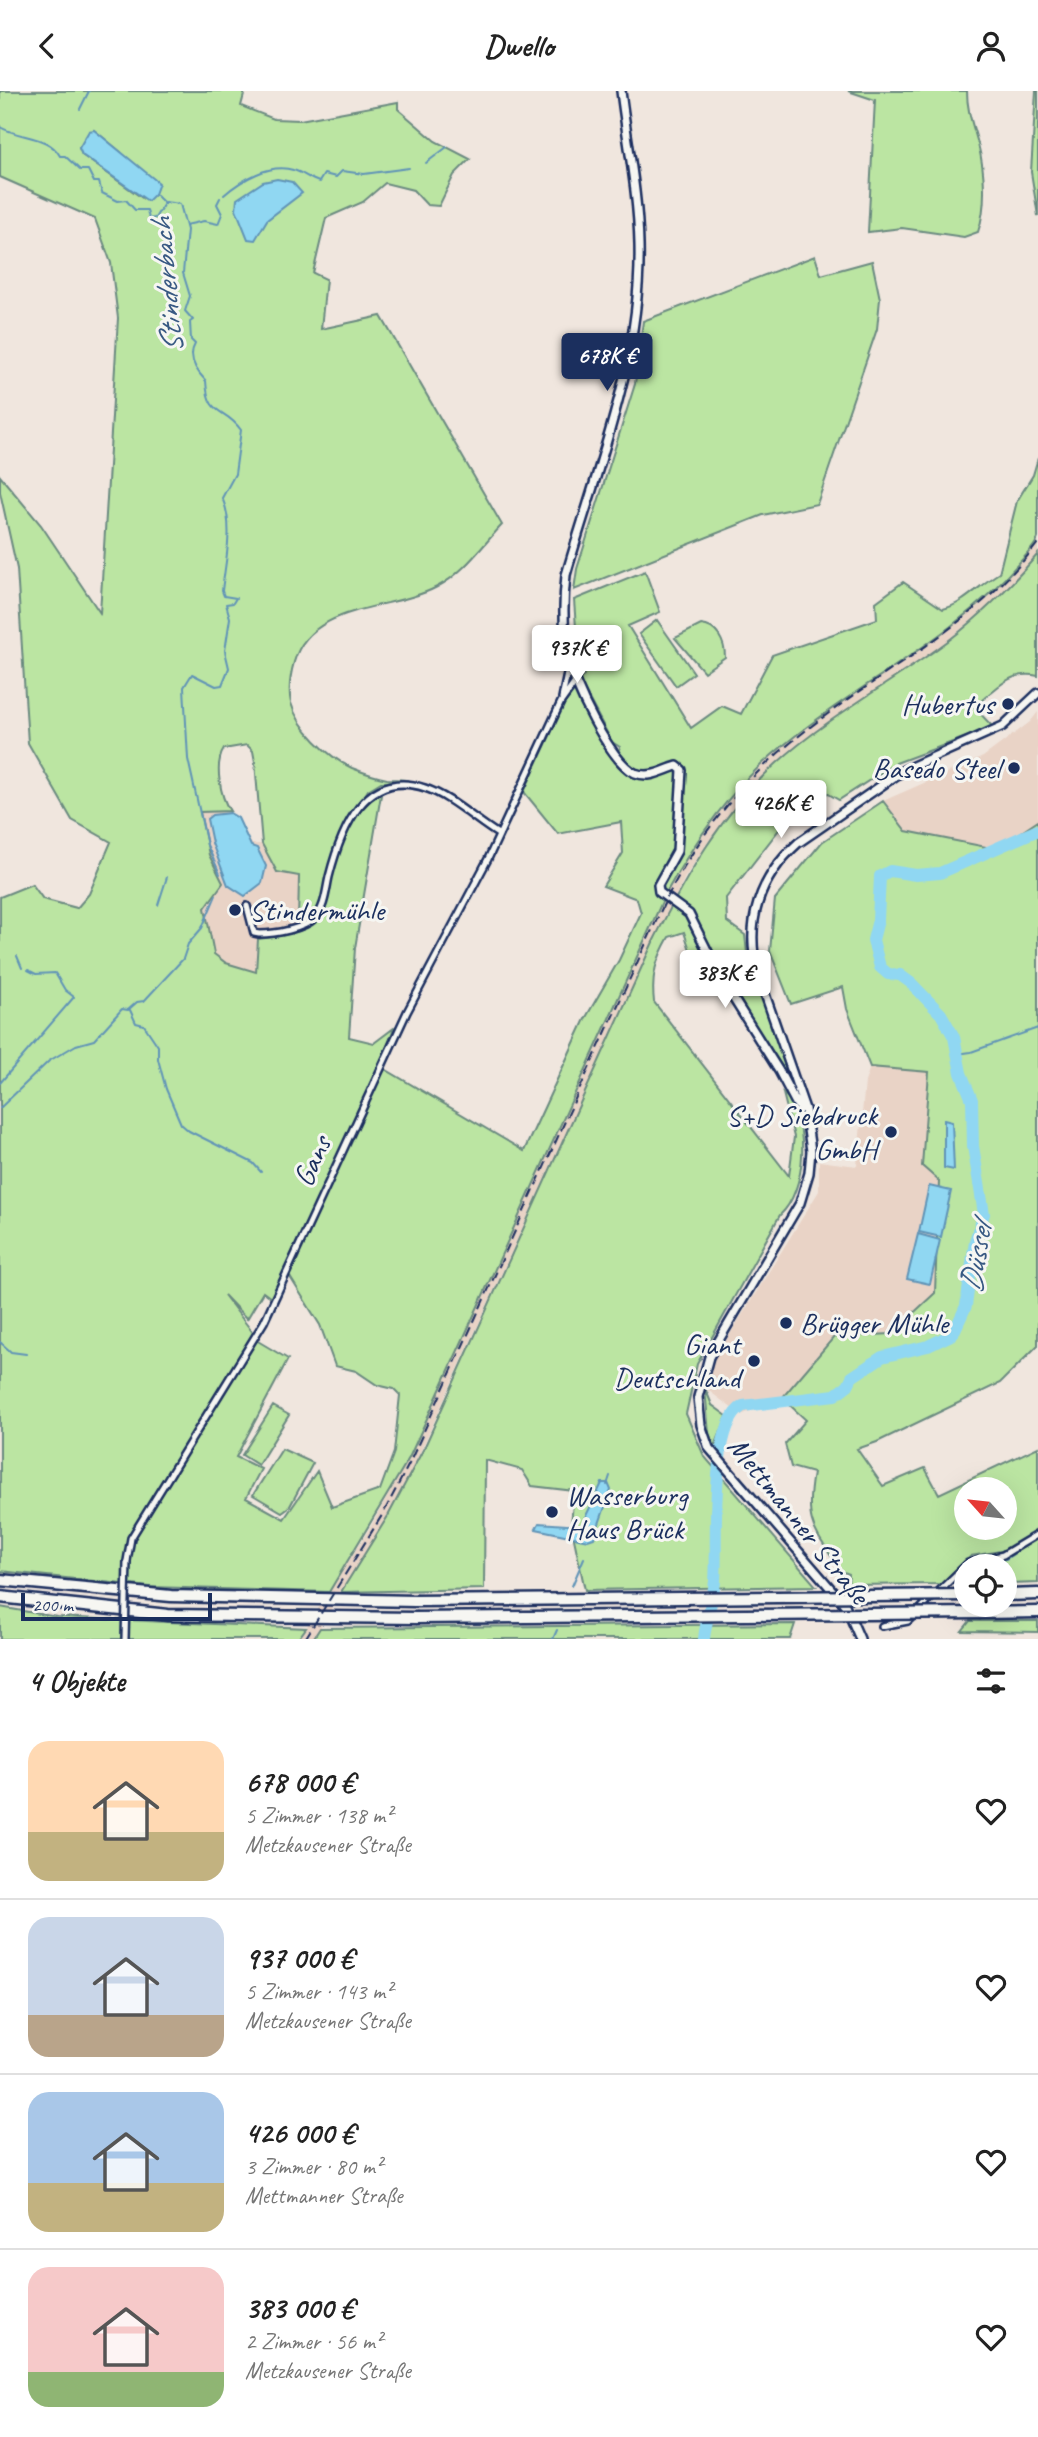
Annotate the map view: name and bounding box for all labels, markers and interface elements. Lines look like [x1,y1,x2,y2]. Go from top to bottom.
text: Dwello [484,25,554,66]
icon: back [28,27,66,65]
icon: person [972,27,1010,65]
water label: Stinderbach [140,214,193,355]
pin: 678K € [550,334,664,393]
text: 678K € [577,341,637,370]
pin: 937K € [520,625,634,685]
text: 937K € [548,633,606,662]
place label: Hubertus [901,685,997,723]
marker: Hubertus [1000,696,1016,712]
place label: Basedo Steel [873,749,1005,787]
marker: Basedo Steel [1006,760,1022,776]
pin: 426K € [724,781,838,840]
text: 426K € [751,788,811,817]
place label: Stindermühle [249,891,386,929]
marker: Stindermühle [227,902,243,918]
pin: 383K € [668,951,782,1010]
text: 383K € [696,958,754,987]
place label: S+D Siebdruck GmbH [726,1096,881,1168]
marker: S+D Siebdruck GmbH [883,1124,899,1140]
street label: Gans [284,1127,341,1192]
water label: Düssel [949,1211,1003,1295]
place label: Brügger Mühle [800,1304,950,1342]
marker: Brügger Mühle [778,1315,794,1331]
place label: Giant Deutschland [614,1325,744,1397]
marker: Giant Deutschland [746,1353,762,1369]
street label: Mettmanner Straße [720,1428,880,1614]
place label: Wasserburg Haus Brück [566,1476,690,1548]
north arrow [954,1477,1017,1540]
map controls [954,1477,1017,1617]
marker: Wasserburg Haus Brück [544,1504,560,1520]
button: locate [954,1554,1017,1617]
scale bar [21,1590,212,1622]
text: 200 m [32,1593,73,1617]
text: 4 Objekte [28,1662,125,1700]
icon: filters [972,1662,1010,1700]
text: 678 000 € [245,1763,355,1801]
icon: home [84,1769,168,1853]
icon: heart [972,1792,1010,1830]
text: 5 Zimmer · 138 m² [245,1801,392,1830]
text: Metzkausener Straße [245,1830,411,1859]
text: 937 000 € [245,1939,354,1977]
icon: home [84,1945,168,2029]
icon: heart [972,1968,1010,2006]
text: 5 Zimmer · 143 m² [245,1977,392,2006]
text: Metzkausener Straße [245,2006,411,2035]
text: 426 000 € [245,2114,355,2152]
icon: home [84,2120,168,2204]
icon: heart [972,2143,1010,2181]
text: 3 Zimmer · 80 m² [245,2152,382,2181]
text: Mettmanner Straße [245,2181,403,2210]
text: 383 000 € [245,2289,354,2327]
icon: home [84,2295,168,2379]
icon: heart [972,2318,1010,2356]
text: 2 Zimmer · 56 m² [245,2327,382,2356]
text: Metzkausener Straße [245,2356,411,2385]

